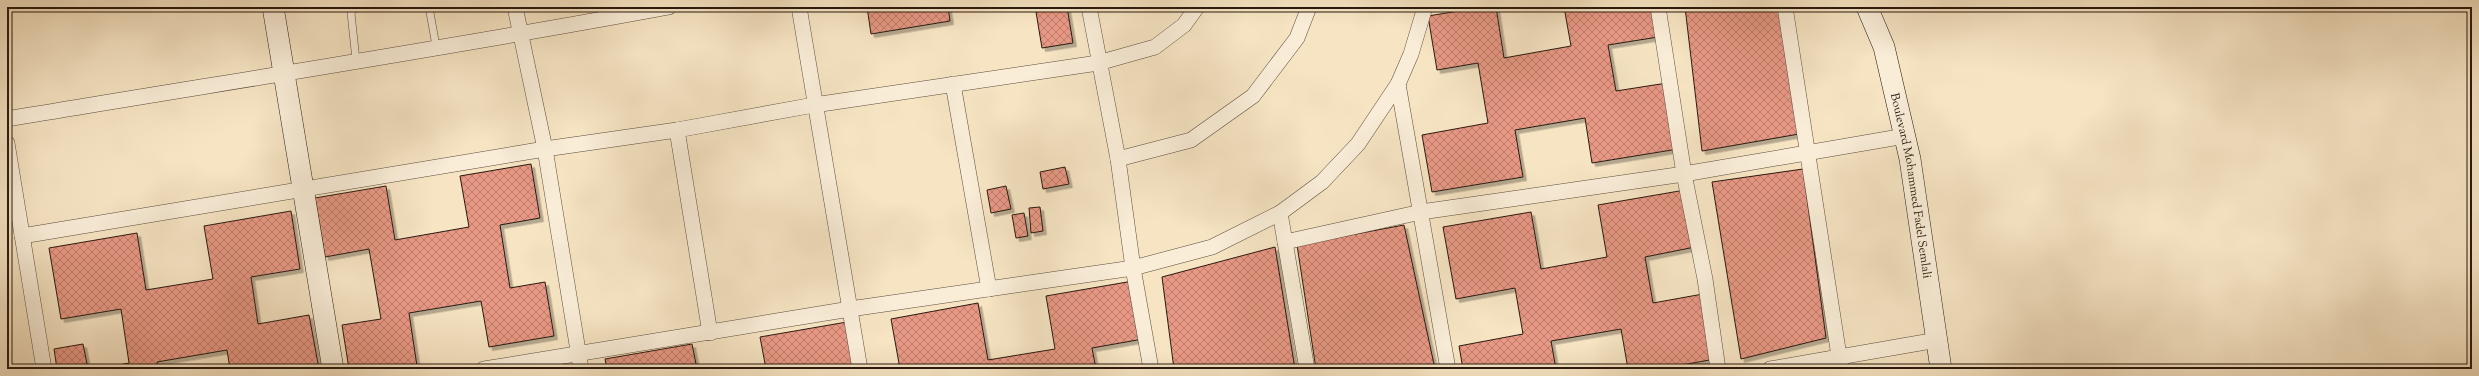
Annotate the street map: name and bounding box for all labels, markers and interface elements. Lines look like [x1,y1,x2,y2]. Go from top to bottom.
street label: Boulevard Mohammed Fadel Semlali [1885,91,1936,280]

